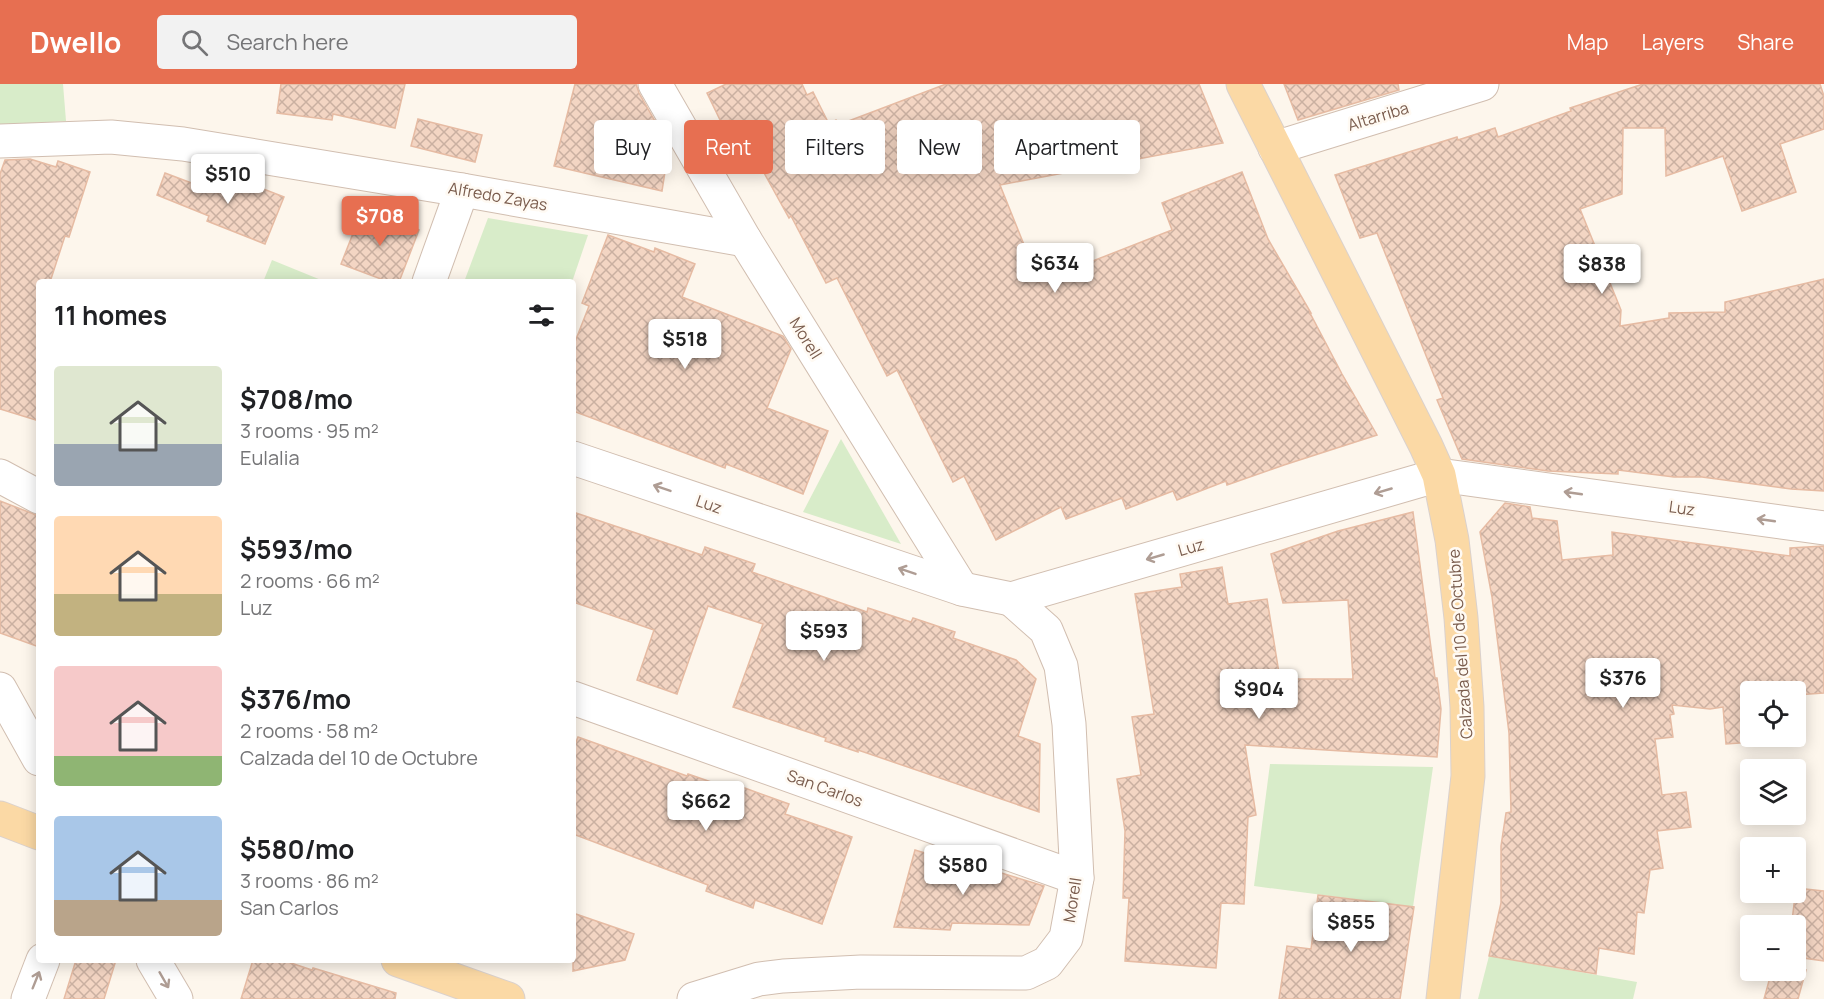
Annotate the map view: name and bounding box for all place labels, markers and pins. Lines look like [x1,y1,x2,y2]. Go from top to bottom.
pin: $510 [192,154,264,205]
pin: $708 [344,196,416,247]
pin: $634 [1019,243,1091,294]
pin: $838 [1566,244,1638,295]
pin: $518 [649,319,721,370]
pin: $593 [788,611,860,662]
pin: $376 [1587,658,1659,709]
pin: $904 [1223,669,1295,720]
pin: $662 [670,781,742,832]
pin: $580 [927,845,999,896]
pin: $855 [1315,902,1387,953]

